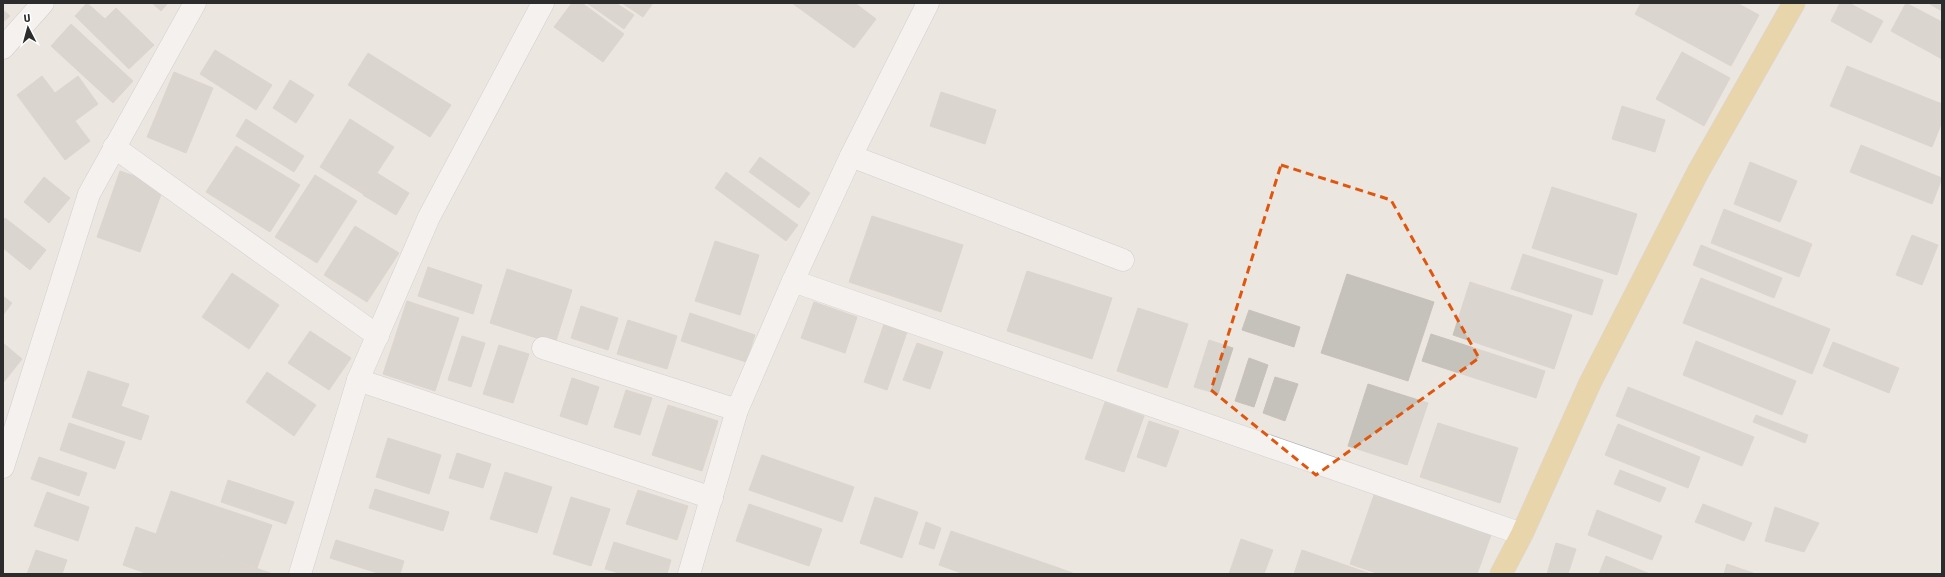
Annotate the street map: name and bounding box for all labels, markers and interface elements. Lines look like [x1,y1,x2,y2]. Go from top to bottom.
north arrow [8,8,48,48]
text: U [23,12,31,24]

